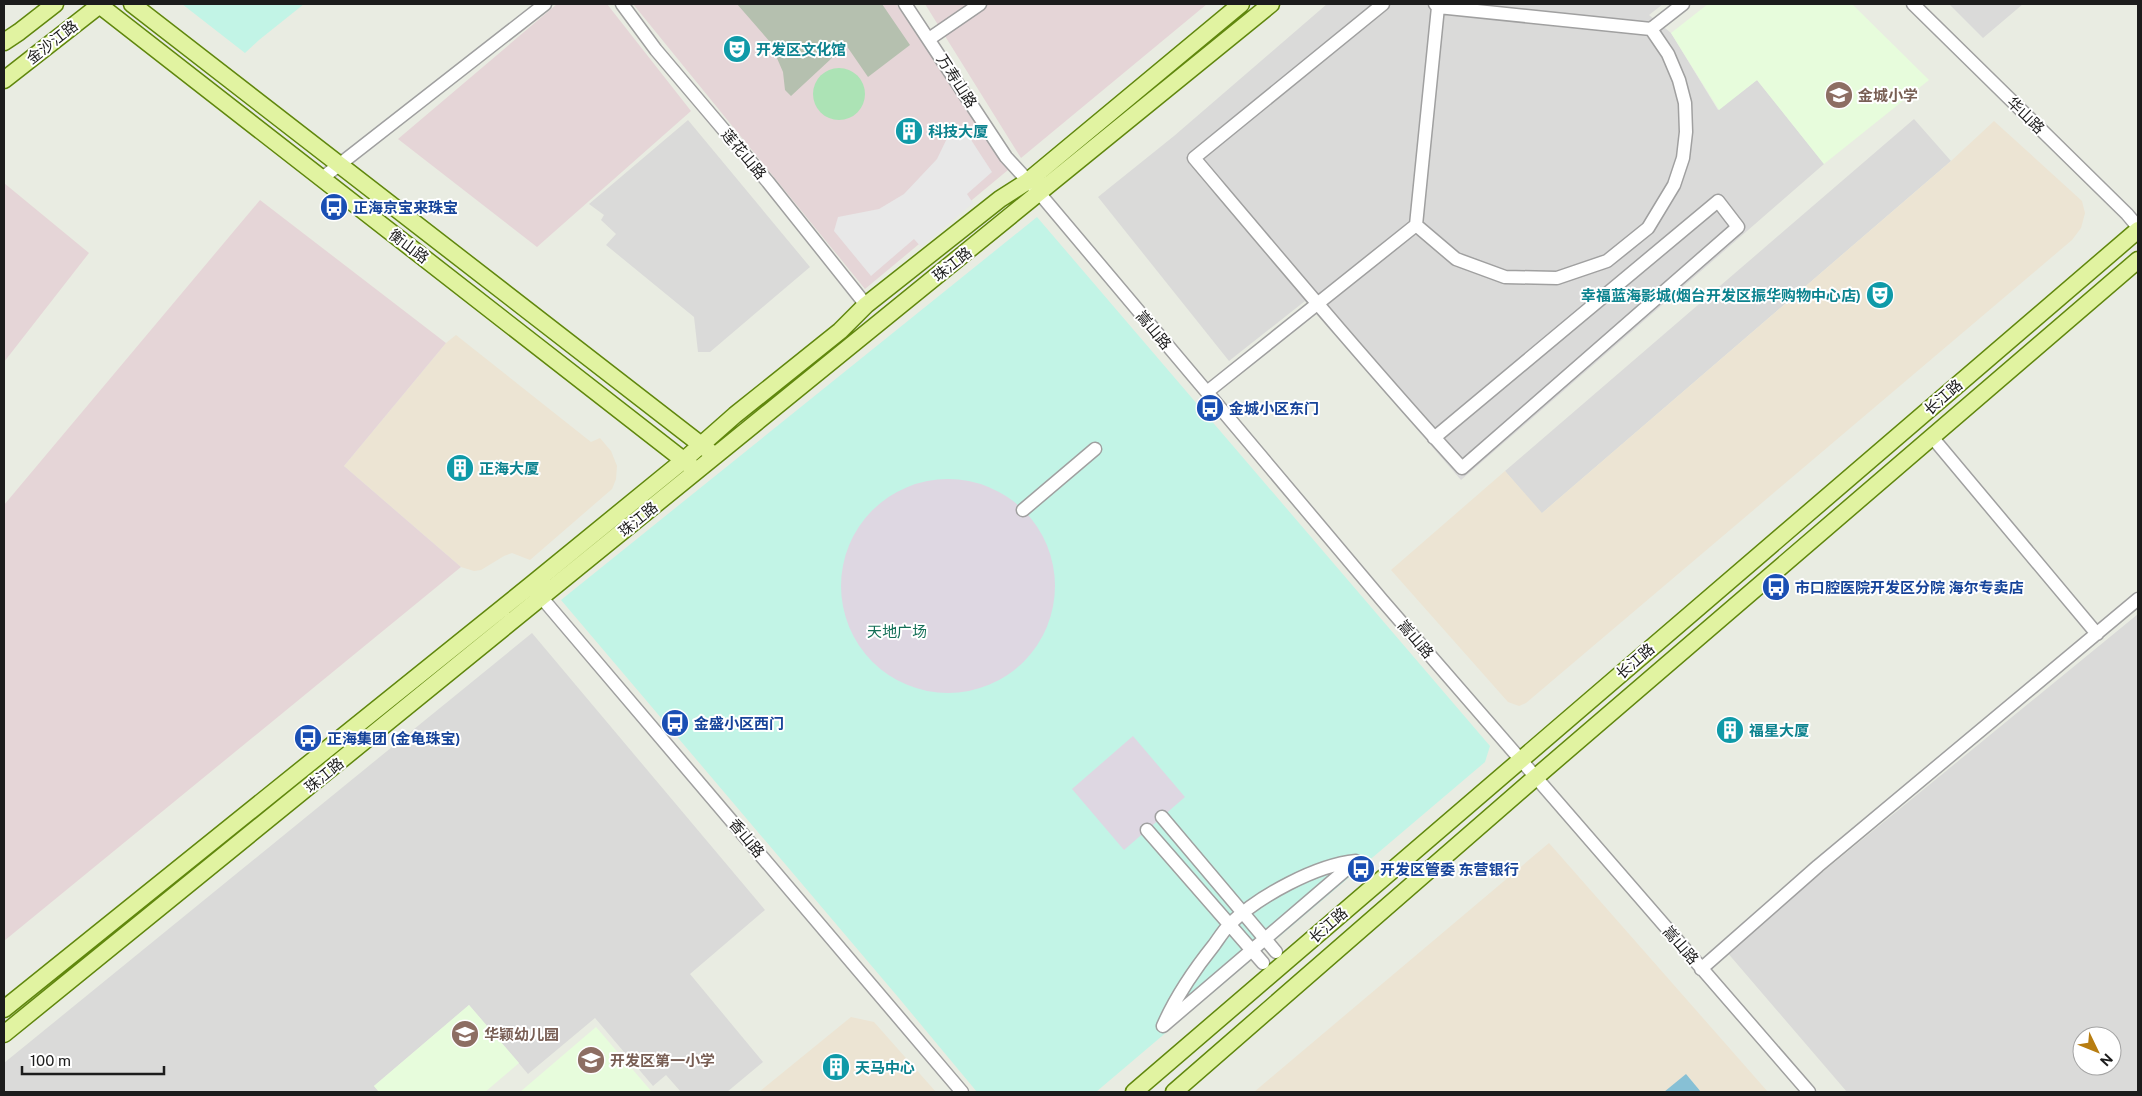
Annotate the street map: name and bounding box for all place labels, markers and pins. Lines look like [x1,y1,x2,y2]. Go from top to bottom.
theatre icon: 开发区文化馆 [722,34,752,64]
place label: 开发区文化馆 [756,41,846,58]
school or university icon: 金城小学 [1824,80,1854,110]
place label: 金城小学 [1858,87,1918,104]
building icon: 科技大厦 [894,116,924,146]
place label: 科技大厦 [928,123,988,140]
bus stop icon: 正海京宝来珠宝 [319,192,349,222]
place label: 正海京宝来珠宝 [353,199,458,216]
theatre icon: 幸福蓝海影城(烟台开发区振华购物中心店) [1865,280,1895,310]
place label: 幸福蓝海影城(烟台开发区振华购物中心店) [1581,287,1861,304]
bus stop icon: 金城小区东门 [1195,393,1225,423]
place label: 金城小区东门 [1229,400,1319,417]
building icon: 正海大厦 [445,453,475,483]
place label: 正海大厦 [479,460,539,477]
bus stop icon: 市口腔医院开发区分院 海尔专卖店 [1761,572,1791,602]
place label: 市口腔医院开发区分院 海尔专卖店 [1795,579,2023,596]
bus stop icon: 金盛小区西门 [660,708,690,738]
place label: 金盛小区西门 [694,715,784,732]
building icon: 福星大厦 [1715,715,1745,745]
place label: 福星大厦 [1749,722,1809,739]
bus stop icon: 正海集团 (金龟珠宝) [293,723,323,753]
place label: 正海集团 (金龟珠宝) [327,730,460,747]
bus stop icon: 开发区管委 东营银行 [1346,854,1376,884]
place label: 开发区管委 东营银行 [1380,861,1518,878]
school or university icon: 华颖幼儿园 [450,1019,480,1049]
place label: 华颖幼儿园 [484,1026,559,1043]
school or university icon: 开发区第一小学 [576,1045,606,1075]
place label: 开发区第一小学 [610,1052,715,1069]
building icon: 天马中心 [821,1052,851,1082]
place label: 天马中心 [855,1059,915,1076]

